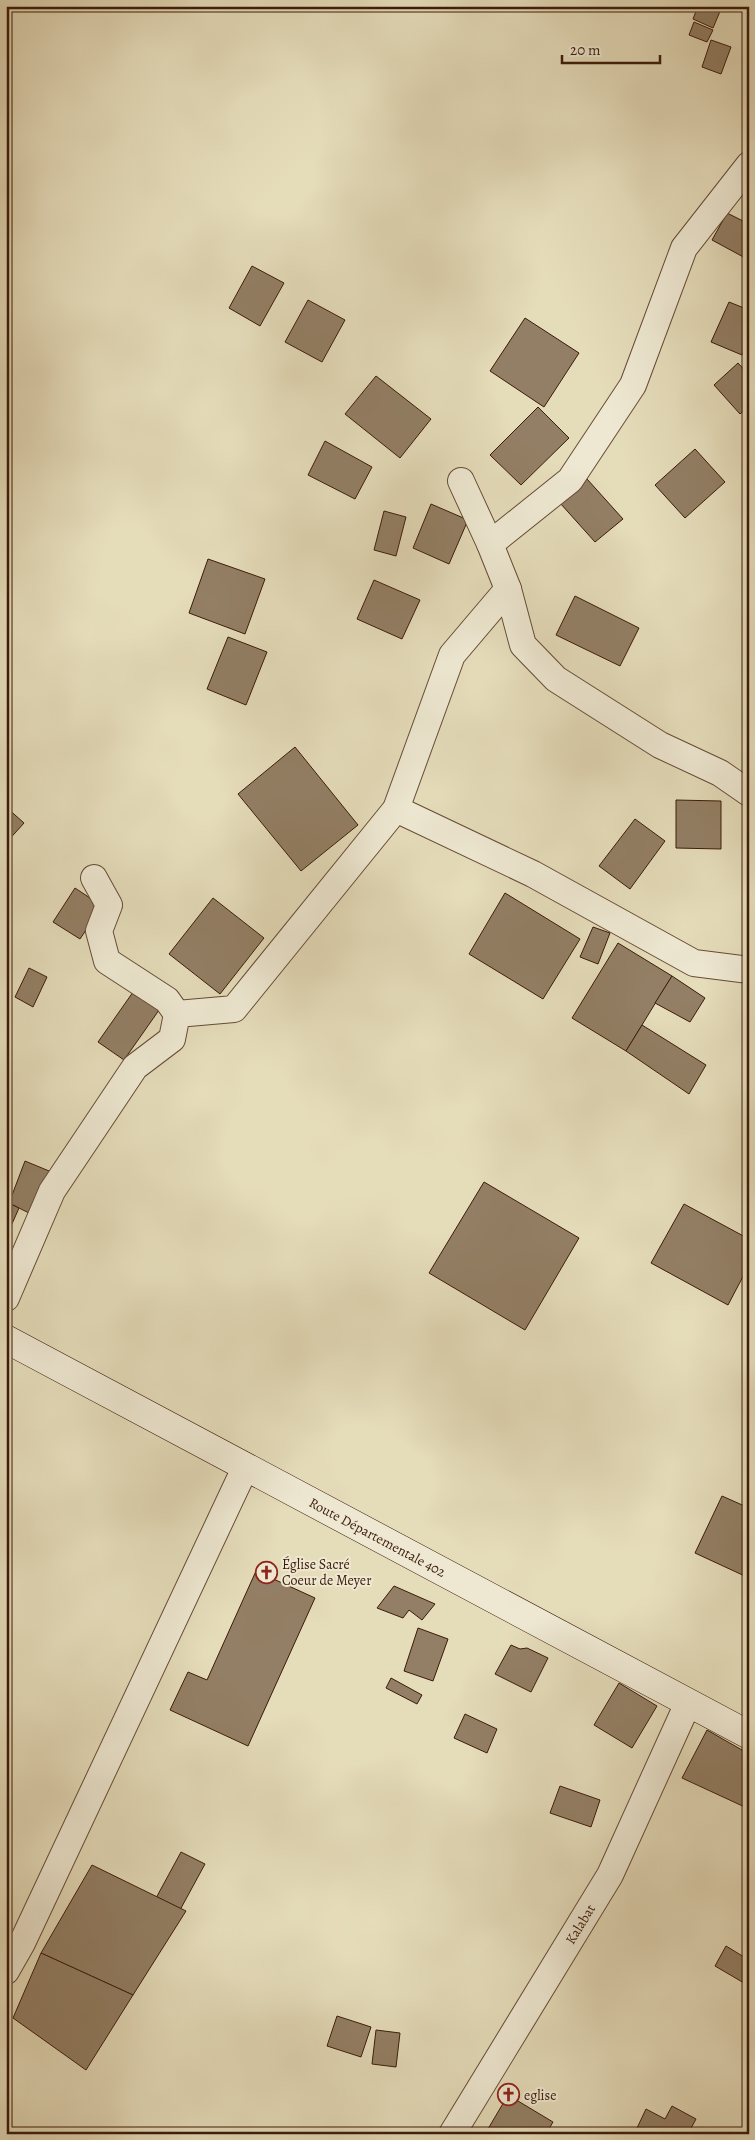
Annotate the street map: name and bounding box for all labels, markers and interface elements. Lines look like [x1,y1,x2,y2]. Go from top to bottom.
scale bar [562,32,660,64]
text: 20 m [570,40,601,60]
street label: Route Départementale 402 [306,1493,450,1581]
place label: Église Sacré Coeur de Meyer [282,1555,372,1590]
church icon: Église Sacré Coeur de Meyer [254,1560,278,1584]
street label: Kalabat [561,1900,600,1947]
church icon: eglise [496,2083,520,2107]
place label: eglise [524,2086,556,2105]

